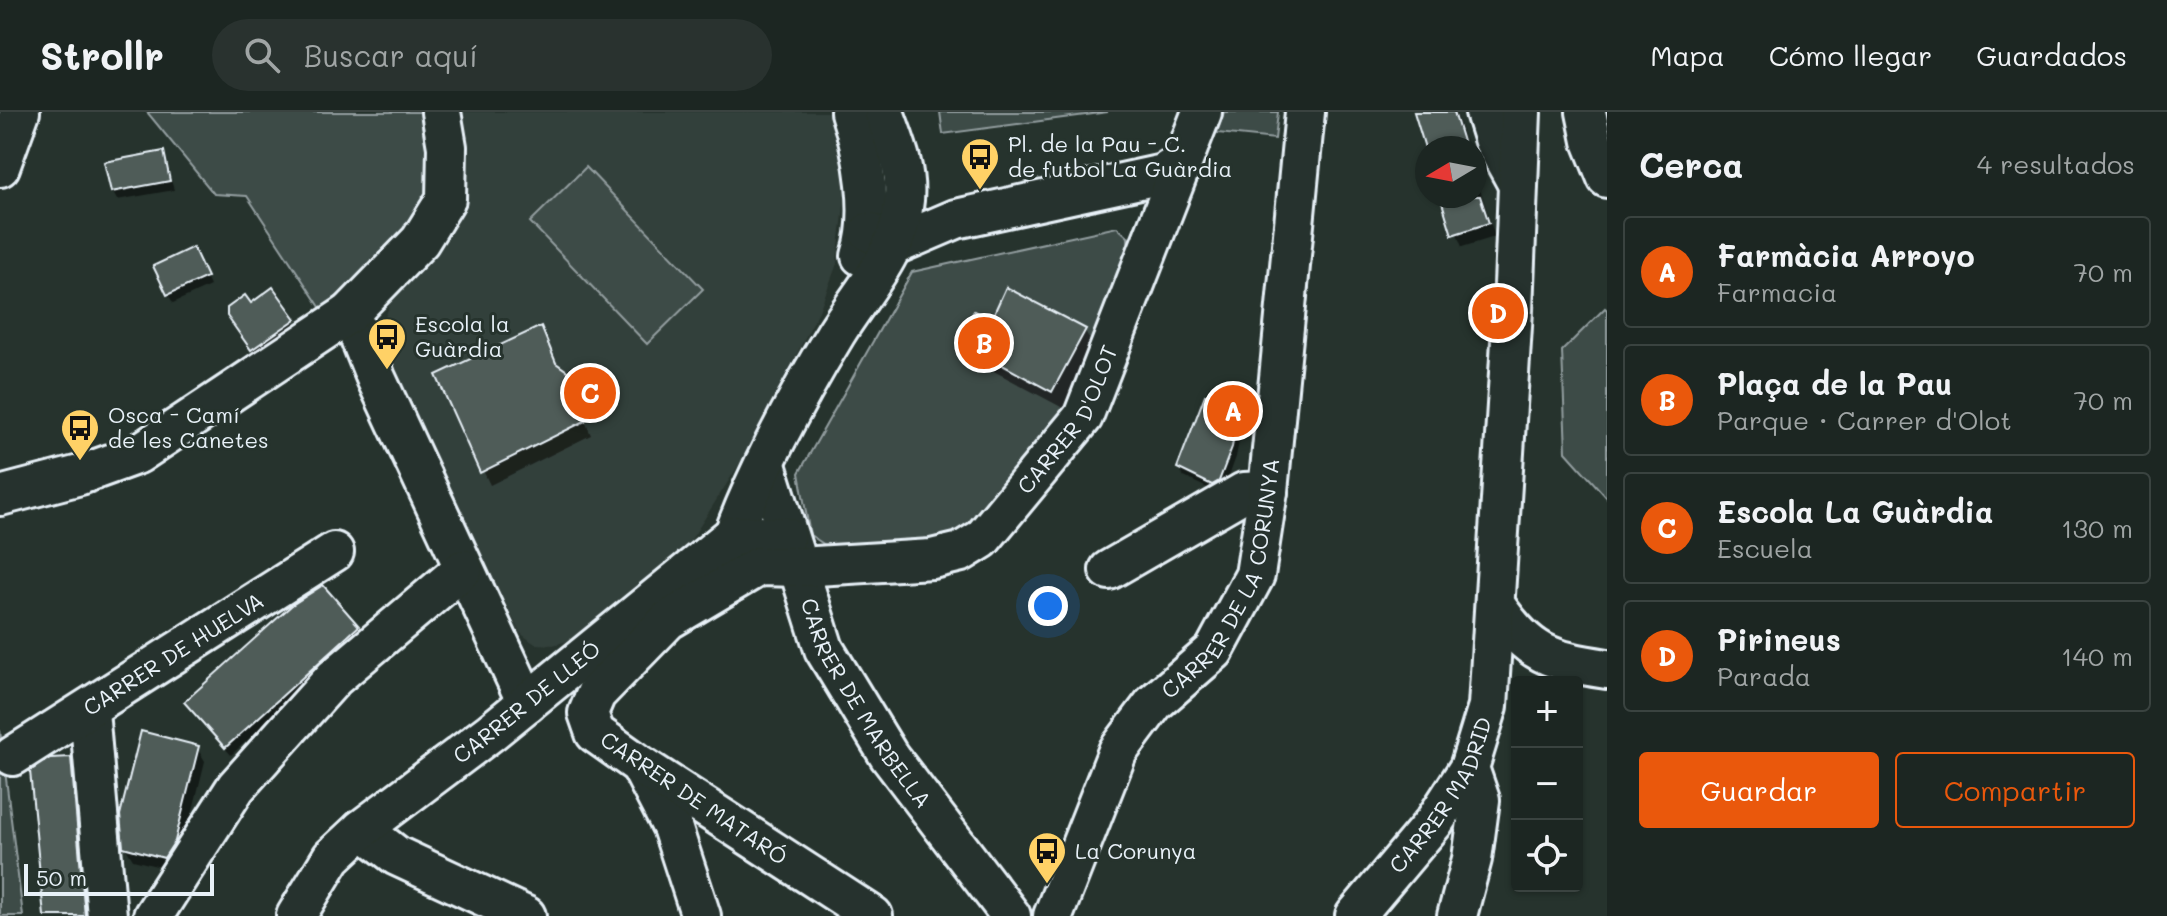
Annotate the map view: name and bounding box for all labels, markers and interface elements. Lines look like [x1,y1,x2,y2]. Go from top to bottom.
search box [212,19,772,91]
text: Strollr [40,30,164,80]
icon: search [240,33,284,77]
text: Buscar aquí [304,35,478,75]
text: Mapa [1650,37,1725,73]
text: Cómo llegar [1769,37,1932,73]
text: Guardados [1976,37,2127,73]
place label: Pl. de la Pau - C. de futbol La Guàrdia [1008,129,1232,183]
bus stop icon: Pl. de la Pau - C. de futbol La Guàrdia [959,136,1001,191]
north arrow [1415,136,1487,208]
text: Cerca [1639,142,1743,187]
text: 4 resultados [1977,147,2135,181]
text: Farmàcia Arroyo [1717,235,1975,275]
text: A [1658,255,1676,289]
text: 70 m [2073,255,2133,289]
text: Farmacia [1717,275,1837,309]
pin: D [1472,283,1524,343]
place label: Escola la Guàrdia [415,309,510,363]
pin: B [958,313,1010,373]
bus stop icon: Escola la Guàrdia [366,316,408,371]
street label: CARRER D'OLOT [1010,341,1124,500]
pin: C [564,363,616,423]
text: Plaça de la Pau [1717,363,1952,403]
pin: A [1207,381,1259,441]
text: B [1658,383,1676,417]
text: 70 m [2073,383,2133,417]
place label: Osca - Camí de les Canetes [108,400,269,454]
text: Parque · Carrer d'Olot [1717,403,2012,437]
bus stop icon: Osca - Camí de les Canetes [59,407,101,462]
street label: CARRER DE LA CORUNYA [1155,457,1285,704]
text: Escola La Guàrdia [1717,491,1993,531]
text: C [1657,511,1677,545]
text: 130 m [2061,511,2133,545]
text: Escuela [1717,531,1813,565]
street label: CARRER DE HUELVA [77,586,269,722]
your location [1028,586,1068,626]
street label: CARRER DE MARBELLA [795,594,938,813]
text: Pirineus [1717,619,1841,659]
street label: CARRER DE LLEÓ [447,634,606,770]
text: D [1658,639,1676,673]
text: 140 m [2061,639,2133,673]
text: Parada [1717,659,1811,693]
map controls [1511,676,1583,892]
button: + [1511,676,1583,748]
street label: CARRER MADRID [1382,713,1498,879]
street label: CARRER DE MATARÓ [595,724,793,871]
button: − [1511,748,1583,820]
button: Guardar [1639,752,1879,828]
button: Compartir [1895,752,2135,828]
button: locate [1511,820,1583,892]
bus stop icon: La Corunya [1026,830,1068,885]
place label: La Corunya [1075,836,1197,865]
scale bar [24,860,214,896]
text: 50 m [36,863,87,892]

